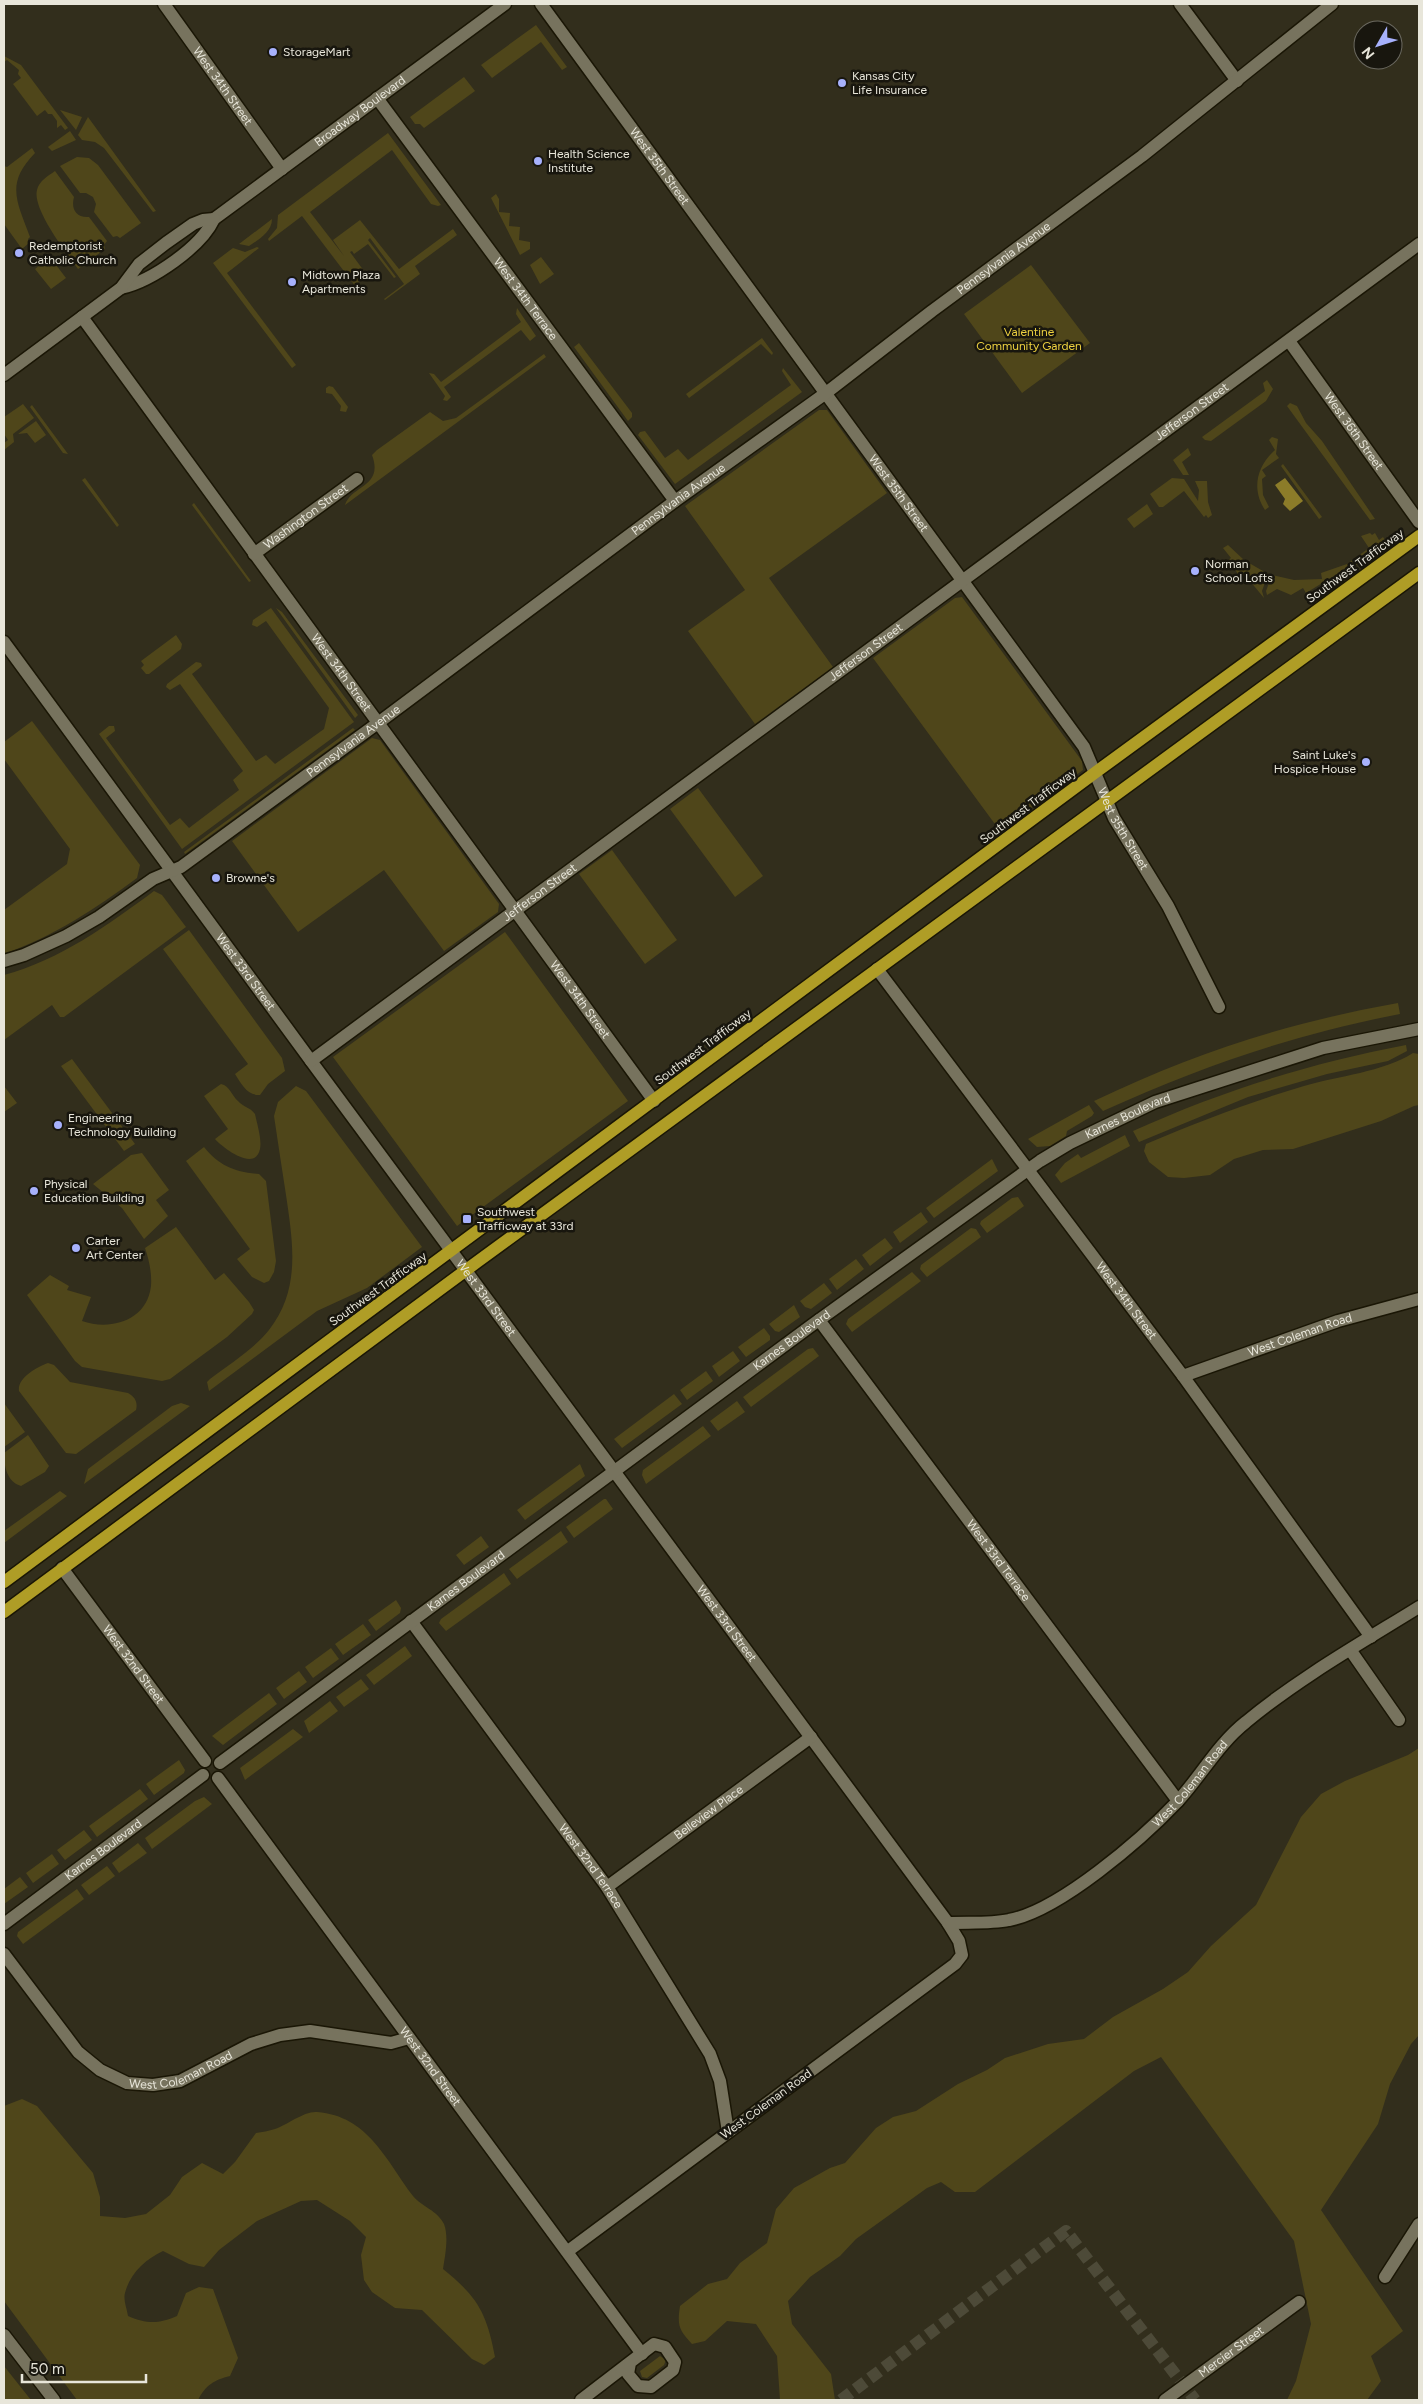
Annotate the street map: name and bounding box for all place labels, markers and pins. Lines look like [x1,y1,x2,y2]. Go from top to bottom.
place label: StorageMart [283,45,351,59]
marker: StorageMart [267,46,279,58]
place label: Kansas City Life Insurance [852,69,928,97]
marker: Kansas City Life Insurance [836,77,848,89]
place label: Health Science Institute [548,147,630,175]
marker: Health Science Institute [532,155,544,167]
place label: Redemptorist Catholic Church [29,239,116,267]
marker: Redemptorist Catholic Church [13,247,25,259]
place label: Midtown Plaza Apartments [302,268,380,296]
marker: Midtown Plaza Apartments [286,276,298,288]
place label: Norman School Lofts [1205,557,1273,585]
marker: Norman School Lofts [1189,565,1201,577]
place label: Saint Luke's Hospice House [1274,748,1356,776]
marker: Saint Luke's Hospice House [1360,756,1372,768]
place label: Browne's [226,871,275,885]
marker: Browne's [210,872,222,884]
place label: Engineering Technology Building [68,1111,176,1139]
marker: Engineering Technology Building [52,1119,64,1131]
place label: Physical Education Building [44,1177,144,1205]
marker: Physical Education Building [28,1185,40,1197]
place label: Southwest Trafficway at 33rd [477,1205,574,1233]
marker: Southwest Trafficway at 33rd [461,1213,473,1225]
place label: Carter Art Center [86,1234,143,1262]
marker: Carter Art Center [70,1242,82,1254]

